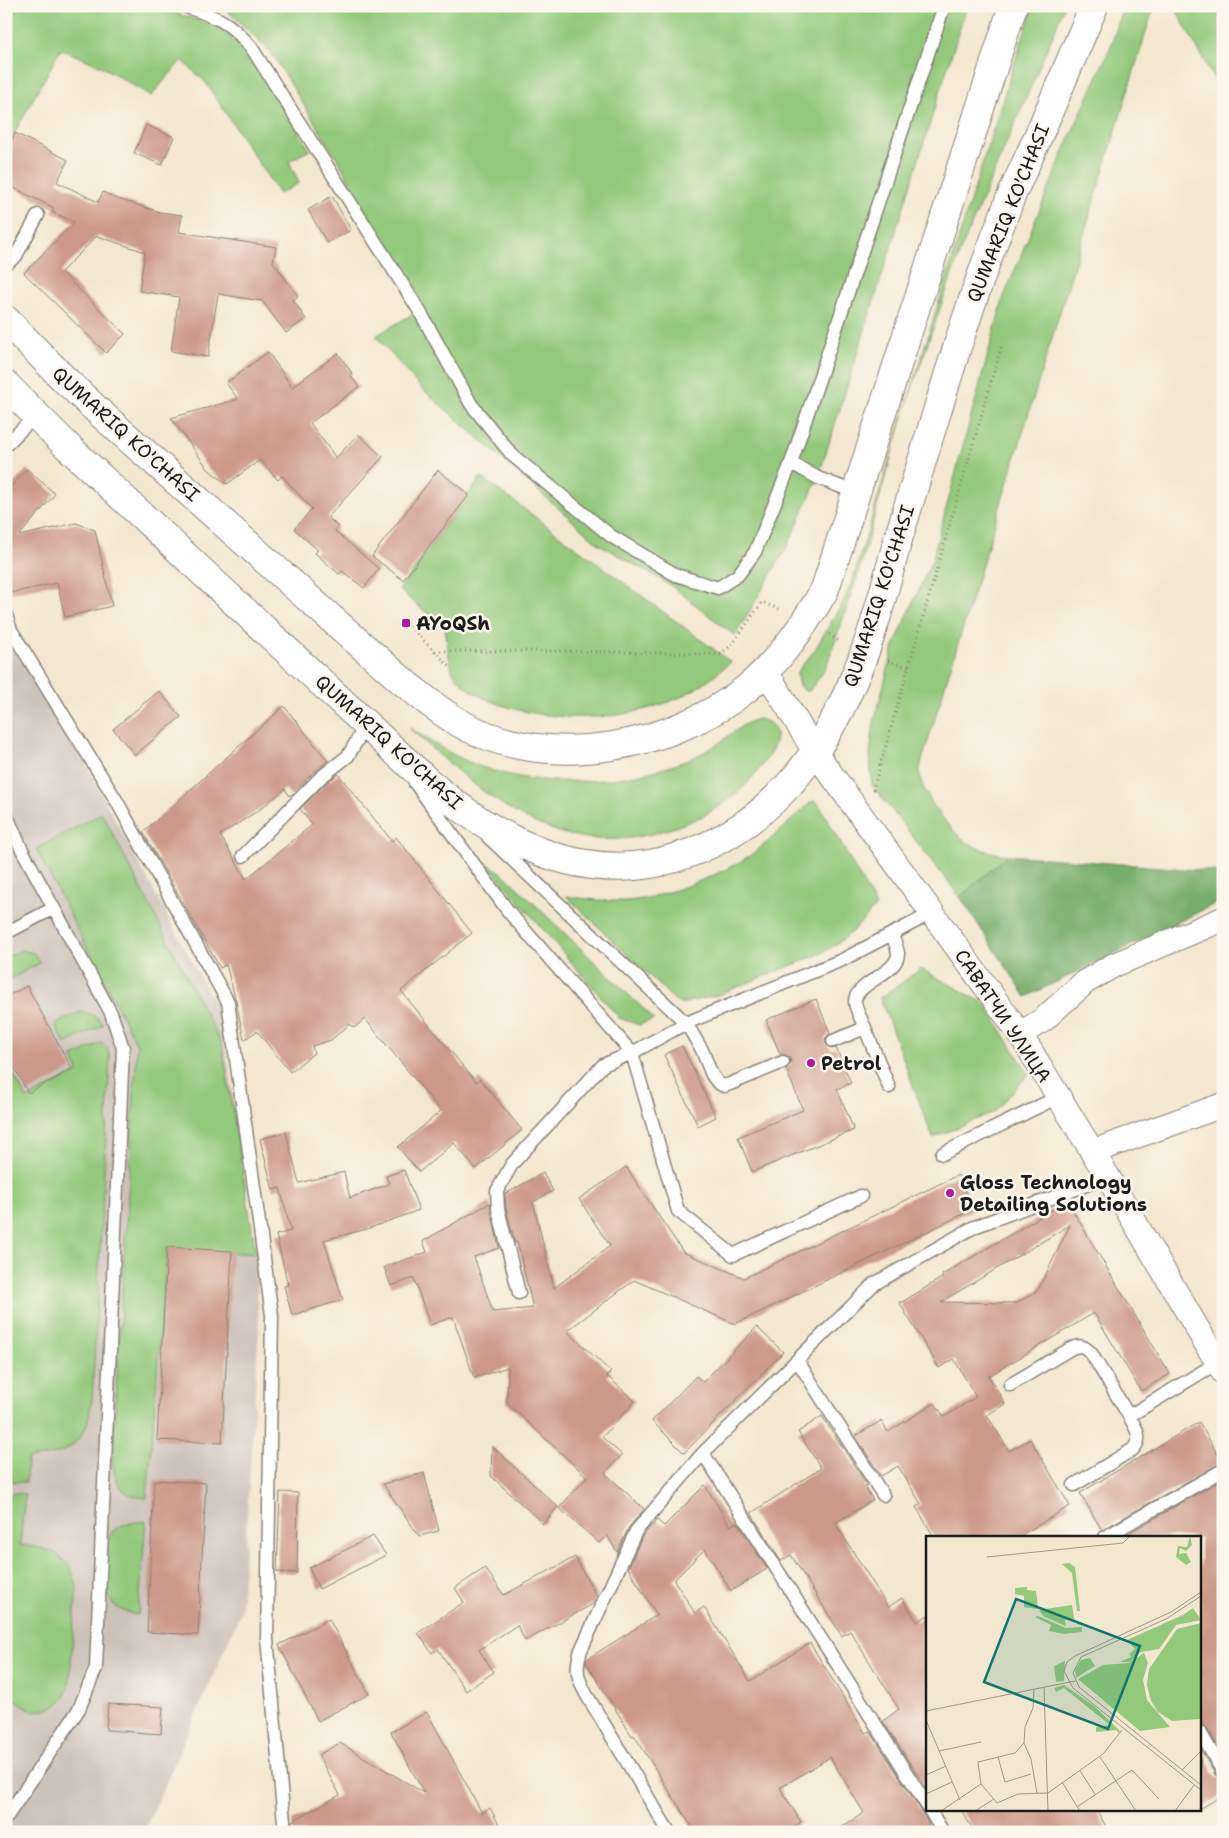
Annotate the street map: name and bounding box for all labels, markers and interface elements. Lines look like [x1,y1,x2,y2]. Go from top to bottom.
street label: QUMARIQ KO'CHASI [961,120,1055,306]
street label: QUMARIQ KO'CHASI [47,361,205,507]
street label: QUMARIQ KO'CHASI [838,502,920,690]
place label: AYoQSh [416,611,490,636]
marker: AYoQSh [400,617,412,629]
street label: QUMARIQ KO'CHASI [310,669,468,815]
street label: САВАТЧИ УЛИЦА [949,944,1057,1088]
place label: Petrol [821,1051,882,1076]
marker: Petrol [805,1057,817,1069]
place label: Gloss Technology Detailing Solutions [960,1170,1147,1217]
marker: Gloss Technology Detailing Solutions [944,1187,956,1199]
inset map [926,1536,1202,1810]

